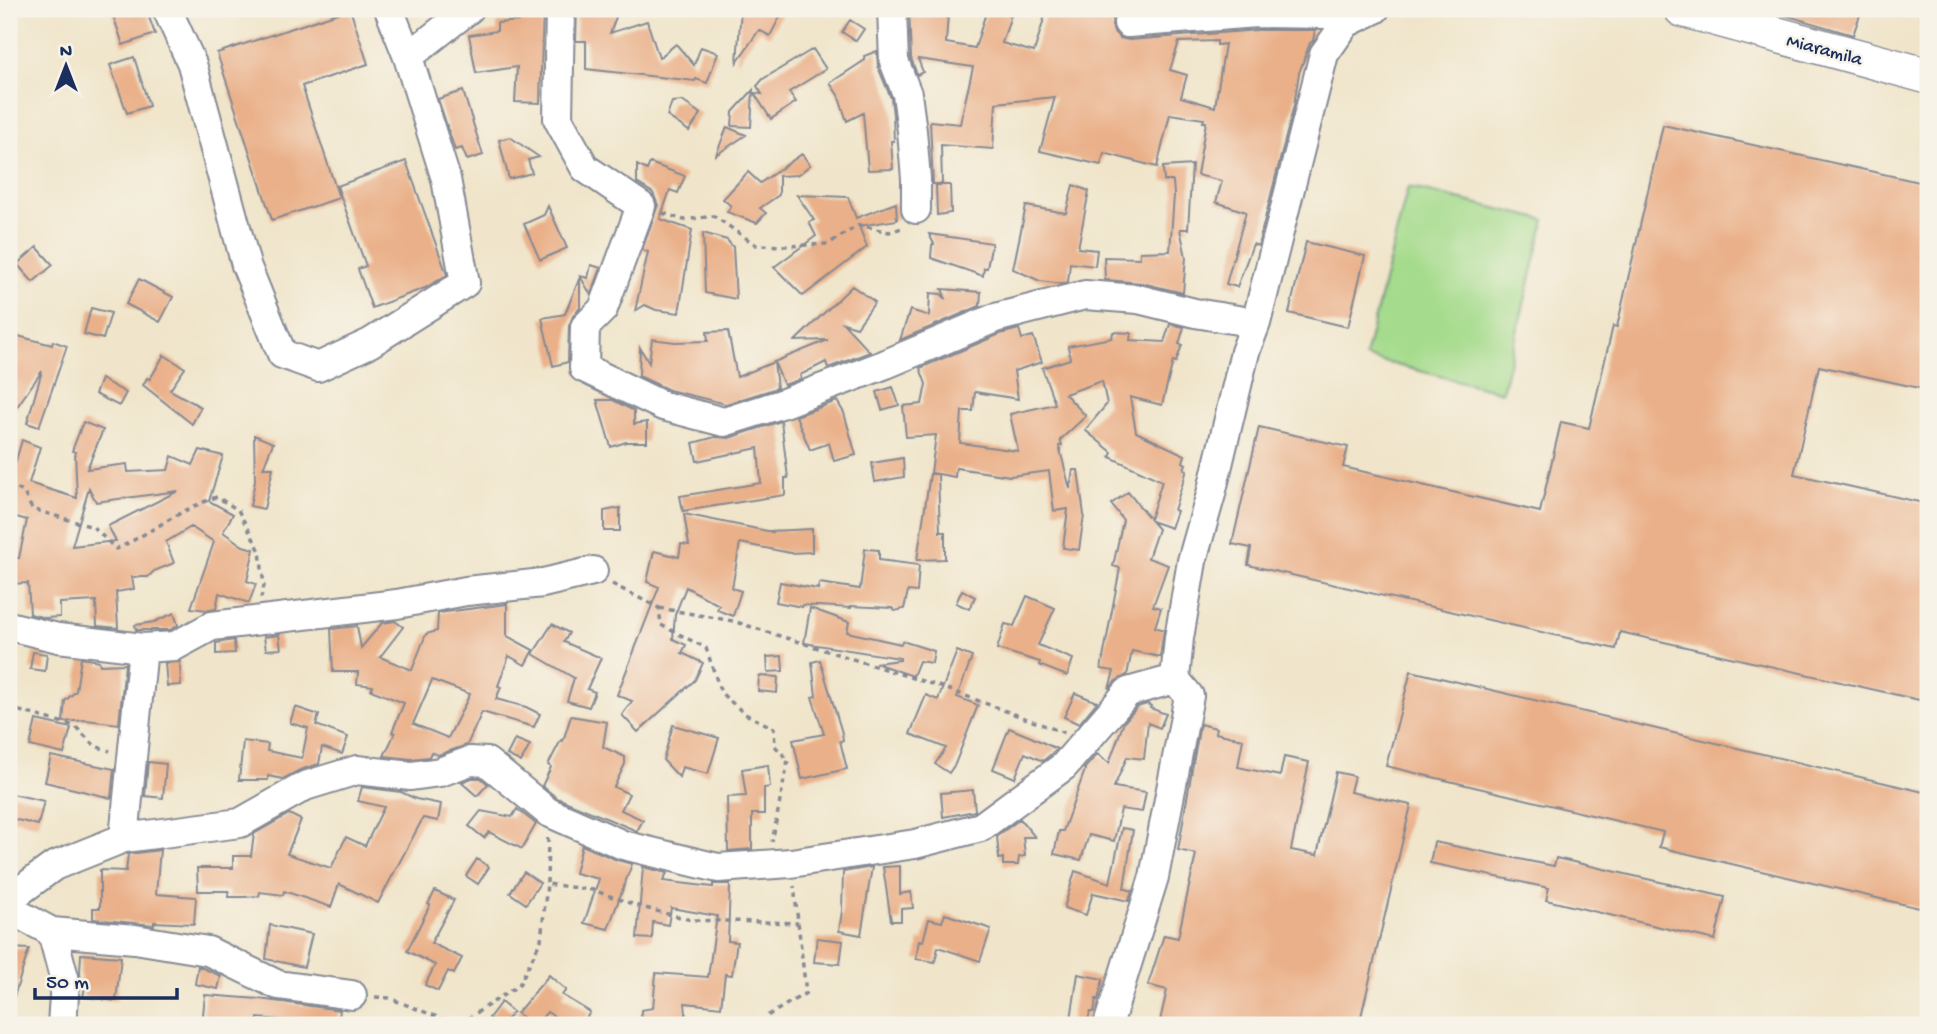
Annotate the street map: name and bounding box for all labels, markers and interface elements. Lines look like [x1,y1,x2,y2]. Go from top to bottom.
street label: Miaramila [1784,30,1866,73]
north arrow [32,32,102,102]
text: N [60,41,72,64]
scale bar [35,957,177,1001]
text: 50 m [46,972,89,997]

